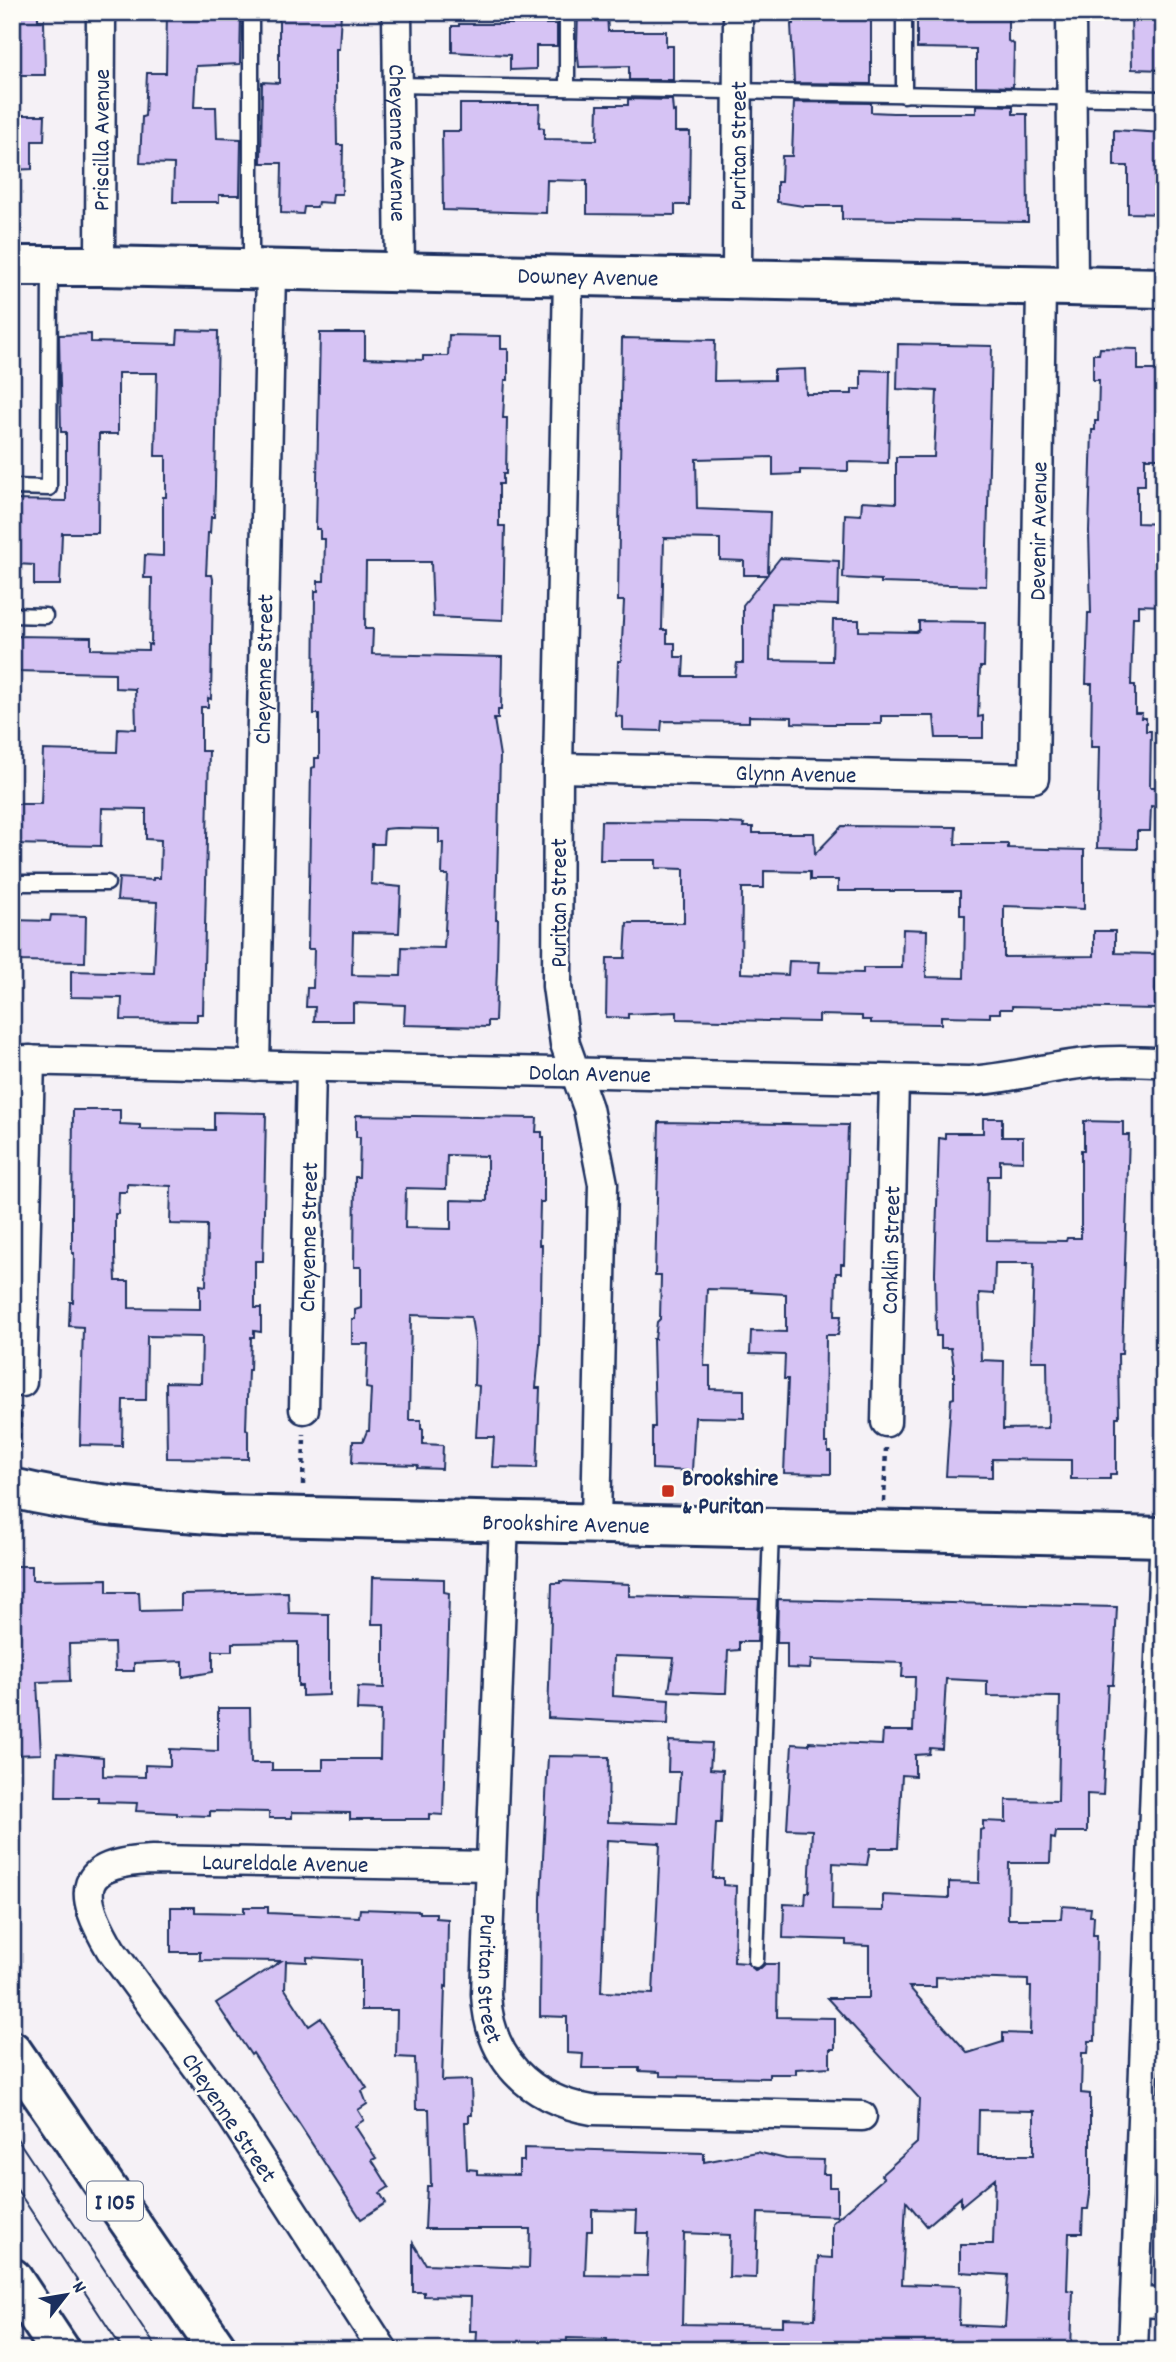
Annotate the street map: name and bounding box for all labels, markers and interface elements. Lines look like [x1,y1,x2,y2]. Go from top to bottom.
street label: Cheyenne Avenue [378,64,413,222]
street label: Priscilla Avenue [86,69,121,211]
street label: Puritan Street [723,81,758,211]
street label: Downey Avenue [517,261,659,298]
street label: Devenir Avenue [1023,461,1059,601]
street label: Cheyenne Street [247,594,284,745]
street label: Glynn Avenue [735,758,857,794]
street label: Puritan Street [544,838,578,968]
street label: Dolan Avenue [528,1057,651,1094]
street label: Cheyenne Street [292,1161,329,1313]
street label: Conklin Street [875,1185,912,1315]
place label: Brookshire & Puritan [682,1463,779,1525]
marker: Brookshire & Puritan [660,1483,676,1499]
street label: Brookshire Avenue [482,1507,650,1545]
street label: Laureldale Avenue [202,1847,369,1884]
street label: Puritan Street [466,1913,510,2049]
street label: Cheyenne Street [171,2047,284,2191]
road number: I 105 [87,2182,143,2220]
north arrow [32,2260,102,2330]
text: N [64,2277,92,2299]

